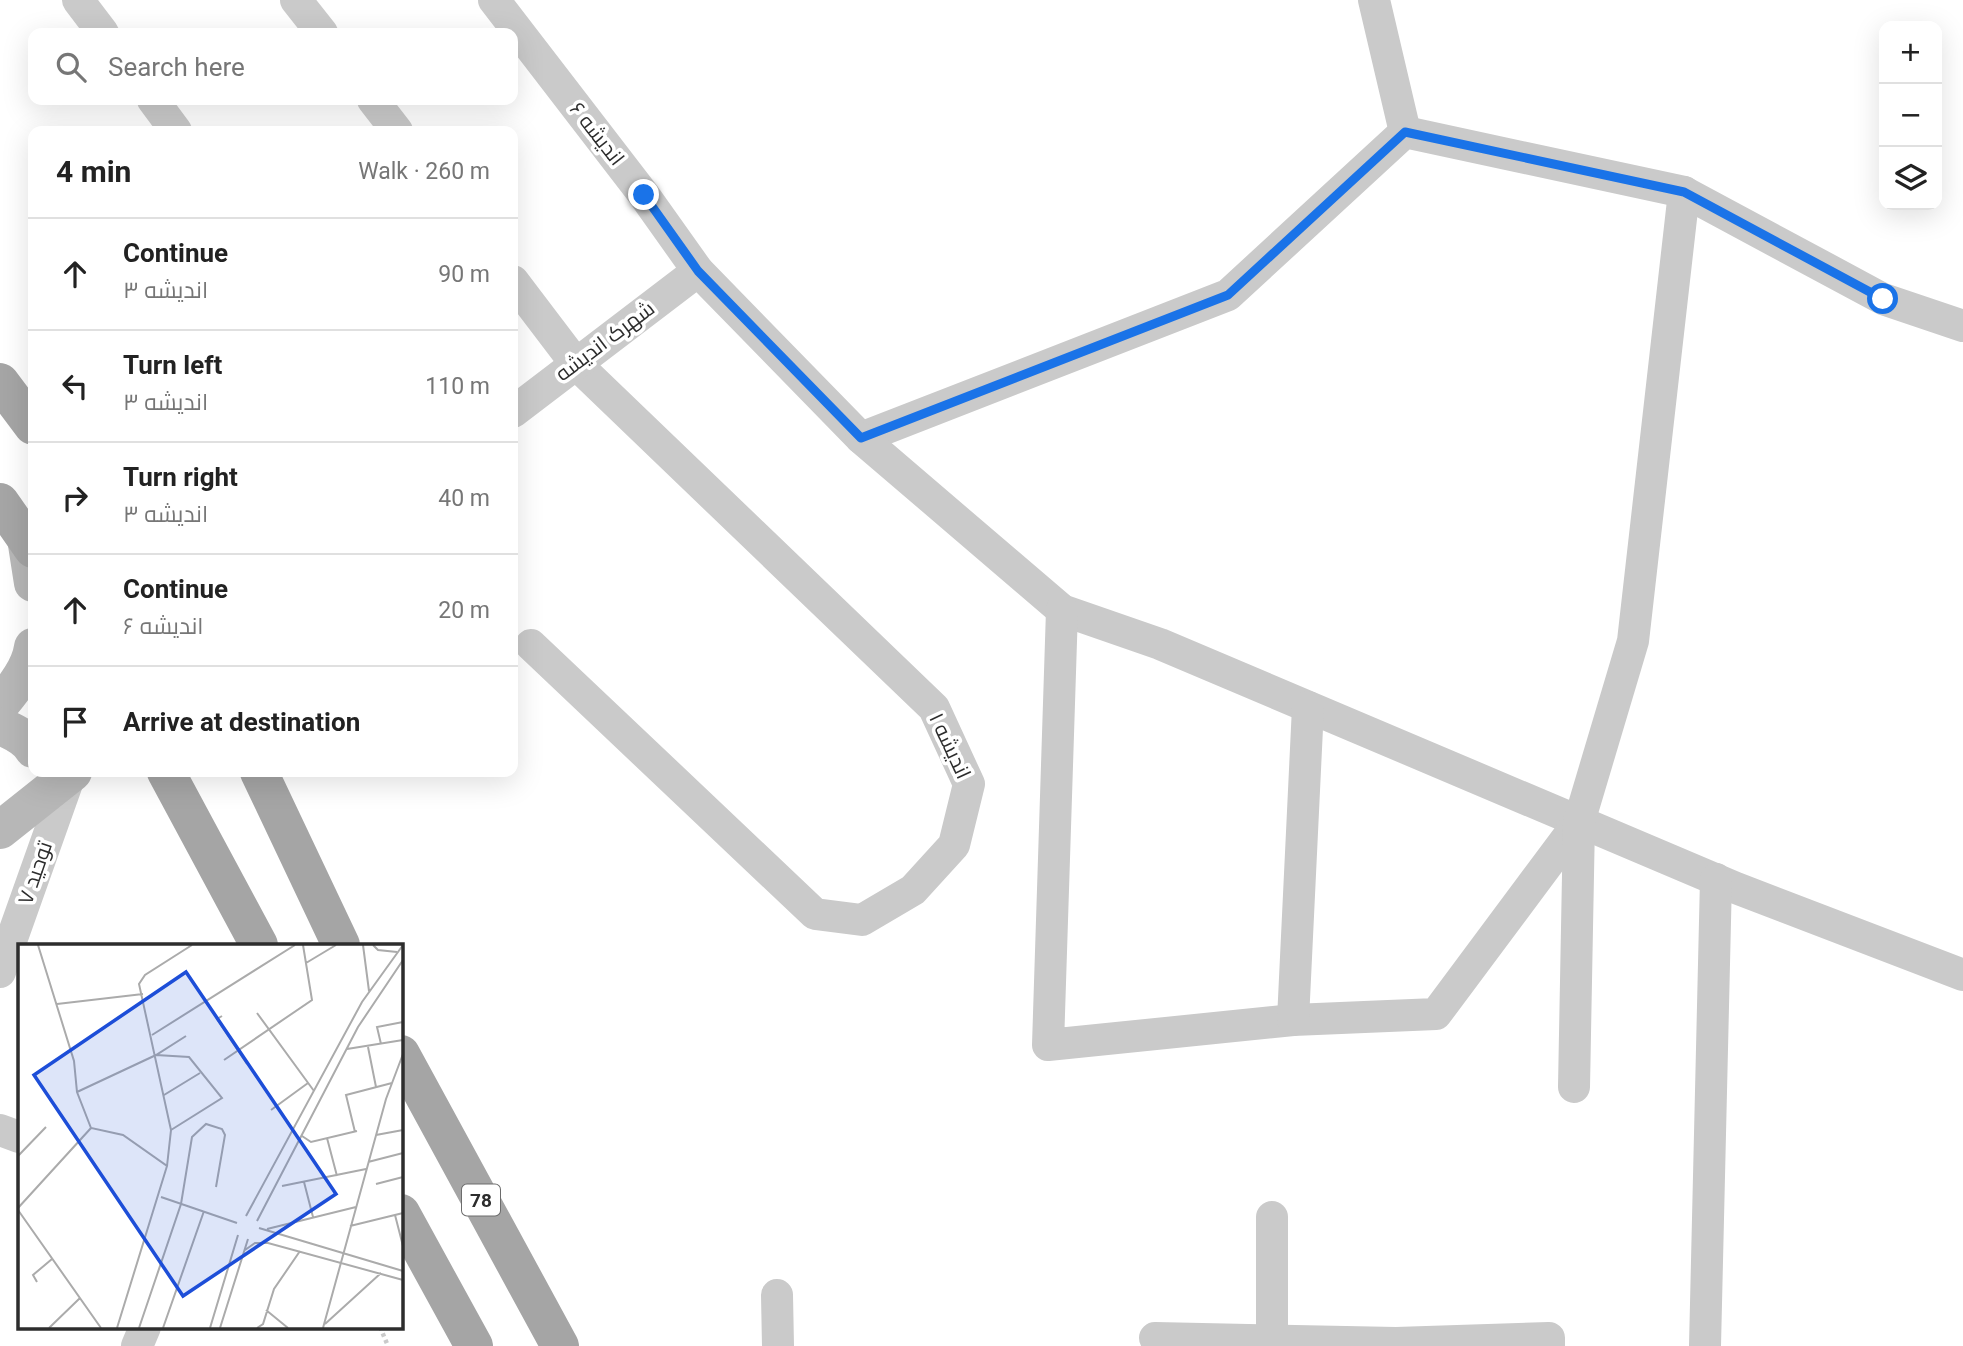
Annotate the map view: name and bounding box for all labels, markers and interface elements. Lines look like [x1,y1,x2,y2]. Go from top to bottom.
map controls [1879,21,1942,210]
button: + [1879,21,1942,84]
search box [28,28,518,105]
icon: search [52,48,90,86]
text: Search here [108,52,245,82]
button: − [1879,84,1942,147]
street label: اندیشه ۶ [565,98,629,170]
button: layers [1879,147,1942,210]
text: 4 min [56,154,131,189]
text: Walk · 260 m [358,158,490,185]
route end [628,179,659,210]
text: Continue [123,238,228,268]
icon: ahead [56,255,94,293]
text: 90 m [438,261,490,288]
text: اندیشه ۳ [123,277,208,304]
route start [1867,283,1898,314]
street label: شهرک اندیشه [551,296,660,387]
text: Turn left [123,350,222,380]
icon: left [56,367,94,405]
text: 110 m [425,373,490,400]
text: اندیشه ۳ [123,389,208,416]
text: Turn right [123,462,238,492]
icon: right [56,479,94,517]
text: 40 m [438,485,490,512]
text: اندیشه ۳ [123,501,208,528]
text: Continue [123,574,228,604]
icon: ahead [56,591,94,629]
text: 20 m [438,597,490,624]
text: اندیشه ۶ [123,613,204,640]
icon: arrive [56,703,94,741]
text: Arrive at destination [123,707,360,737]
street label: اندیشه ۱ [924,709,976,783]
street label: توحید ۷ [13,838,57,908]
inset map [18,944,402,1328]
road number: 78 [462,1184,500,1216]

